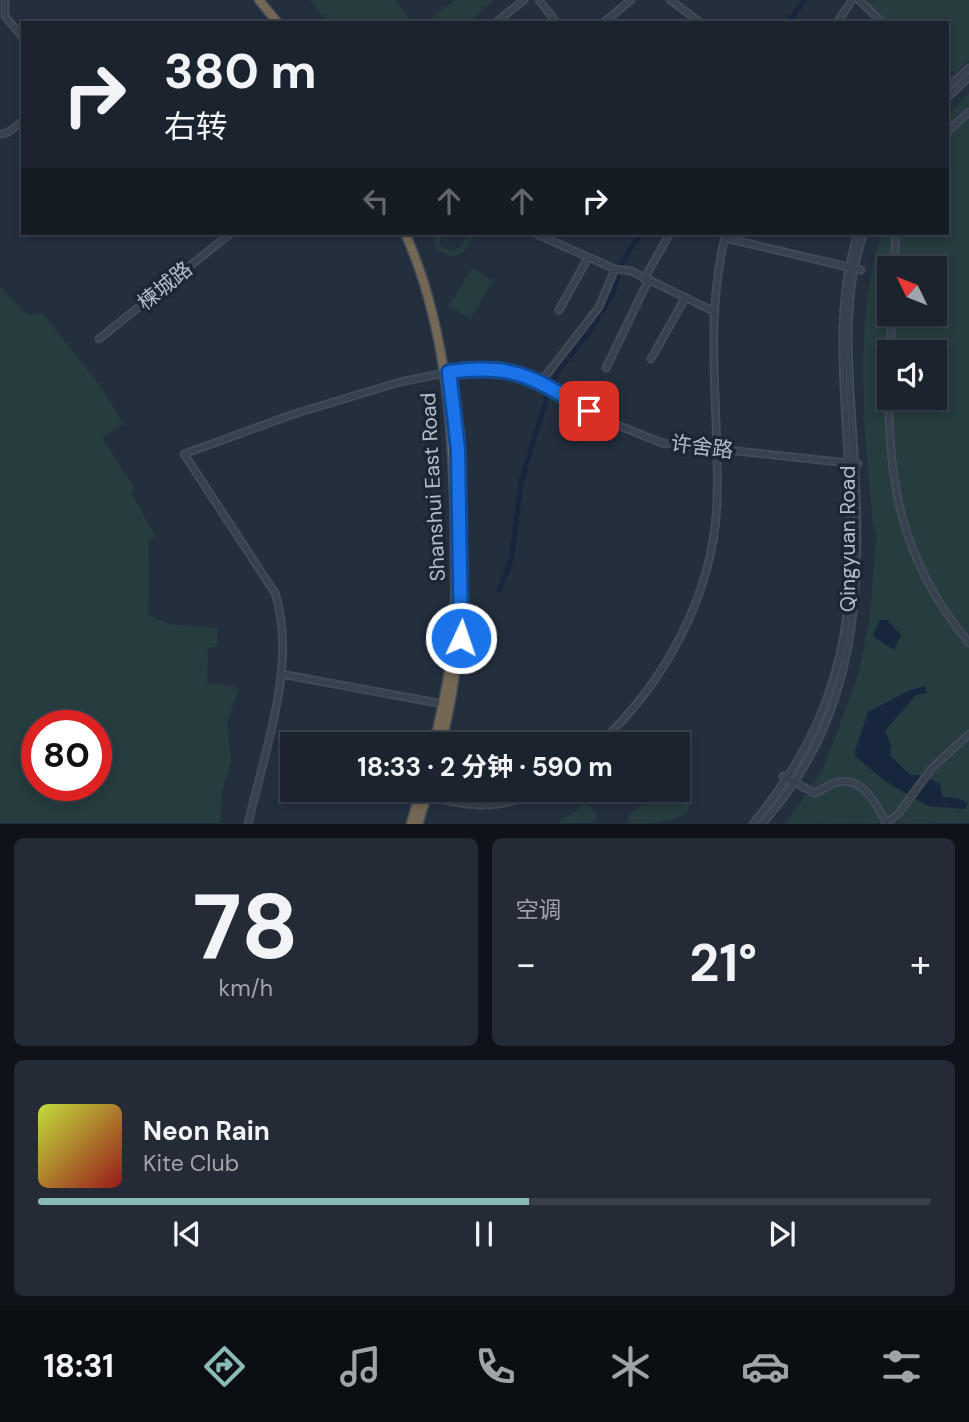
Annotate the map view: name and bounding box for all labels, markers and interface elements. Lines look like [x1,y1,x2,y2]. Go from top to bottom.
text: 380 m [164,39,317,103]
icon: right [49,49,140,140]
text: 右转 [164,106,228,148]
icon: left [357,182,395,220]
icon: ahead [430,182,468,220]
icon: ahead [503,182,541,220]
icon: right [576,182,614,220]
street label: 楝城路 [132,255,198,317]
north arrow [877,256,947,326]
map controls [877,256,947,410]
button: sound [877,340,947,410]
pin [559,381,619,441]
street label: Shanshui East Road [414,392,452,582]
icon: arrive [570,392,608,430]
street label: 许舍路 [669,429,735,465]
street label: Qingyuan Road [834,466,862,612]
position arrow [424,601,498,675]
speed limit sign: 80 [21,710,112,801]
text: 18:33 · 2 分钟 · 590 m [357,750,613,784]
text: 78 [193,868,299,986]
text: 空调 [516,895,562,925]
text: 21° [689,929,757,997]
text: − [516,939,536,989]
text: + [910,939,931,989]
text: km/h [219,973,273,1003]
text: Neon Rain [143,1114,270,1148]
text: Kite Club [143,1148,239,1178]
icon: previous [168,1215,206,1253]
icon: pause [465,1215,503,1253]
icon: next [763,1215,801,1253]
icon: directions [200,1342,249,1391]
icon: music [336,1342,385,1391]
icon: phone [471,1342,520,1391]
icon: climate [606,1342,655,1391]
icon: car [741,1342,790,1391]
icon: filters [877,1342,926,1391]
text: 18:31 [43,1345,114,1387]

